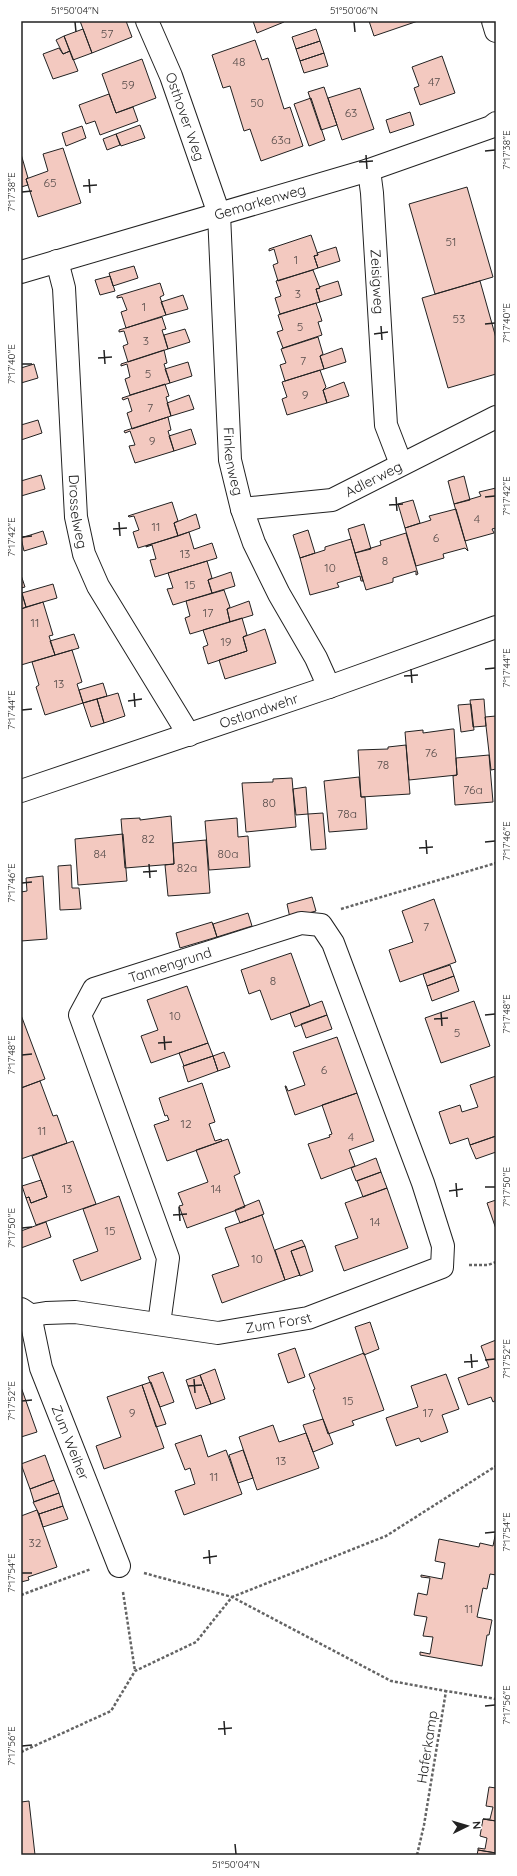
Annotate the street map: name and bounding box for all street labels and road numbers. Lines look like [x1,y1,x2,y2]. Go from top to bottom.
street label: Osthover Weg [161,70,209,163]
street label: Gemarkenweg [212,180,308,224]
street label: Zeisigweg [366,248,388,315]
street label: Finkenweg [220,427,247,497]
street label: Adlerweg [342,457,405,501]
street label: Drosselweg [65,474,92,550]
street label: Ostlandwehr [217,689,301,732]
street label: Tannengrund [126,943,214,987]
street label: Zum Forst [244,1308,314,1337]
street label: Zum Weiher [47,1402,93,1483]
street label: Haferkamp [412,1709,442,1785]

